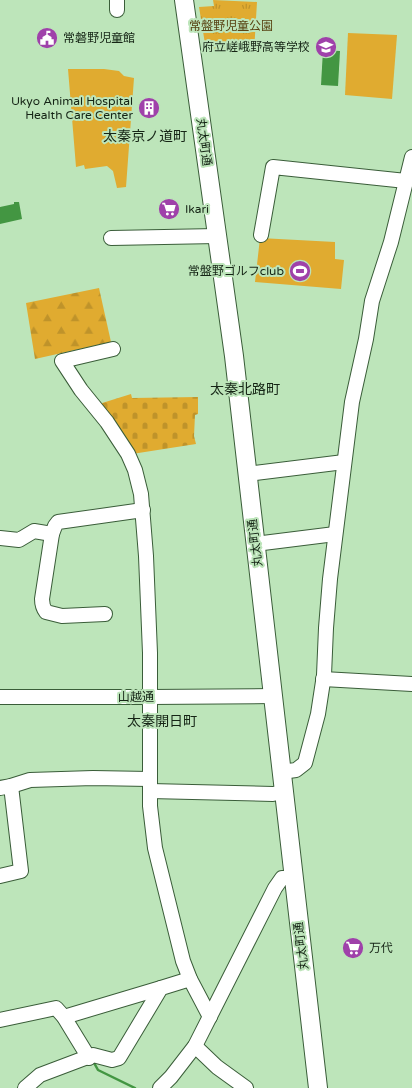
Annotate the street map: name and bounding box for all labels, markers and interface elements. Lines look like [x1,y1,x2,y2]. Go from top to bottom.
park label: 常盤野児童公園 [189,19,273,33]
public building icon: 常磐野児童館 [35,26,59,50]
place label: 常磐野児童館 [63,31,135,45]
school or university icon: 府立嵯峨野高等学校 [314,35,338,59]
place label: 府立嵯峨野高等学校 [202,40,310,54]
place label: Ukyo Animal Hospital Health Care Center [11,94,133,122]
building icon: Ukyo Animal Hospital Health Care Center [137,96,161,120]
street label: 丸太町通 [194,117,214,167]
district label: 太秦京ノ道町 [103,128,187,145]
supermarket icon: Ikari [157,197,181,221]
place label: Ikari [185,202,209,216]
sports icon: 常盤野ゴルフclub [288,259,312,283]
place label: 常盤野ゴルフclub [188,264,284,278]
district label: 太秦北路町 [210,381,280,398]
street label: 丸太町通 [245,518,265,568]
street label: 山越通 [118,690,154,704]
district label: 太秦開日町 [127,713,197,730]
street label: 丸太町通 [291,921,311,971]
supermarket icon: 万代 [341,936,365,960]
place label: 万代 [369,941,393,955]

